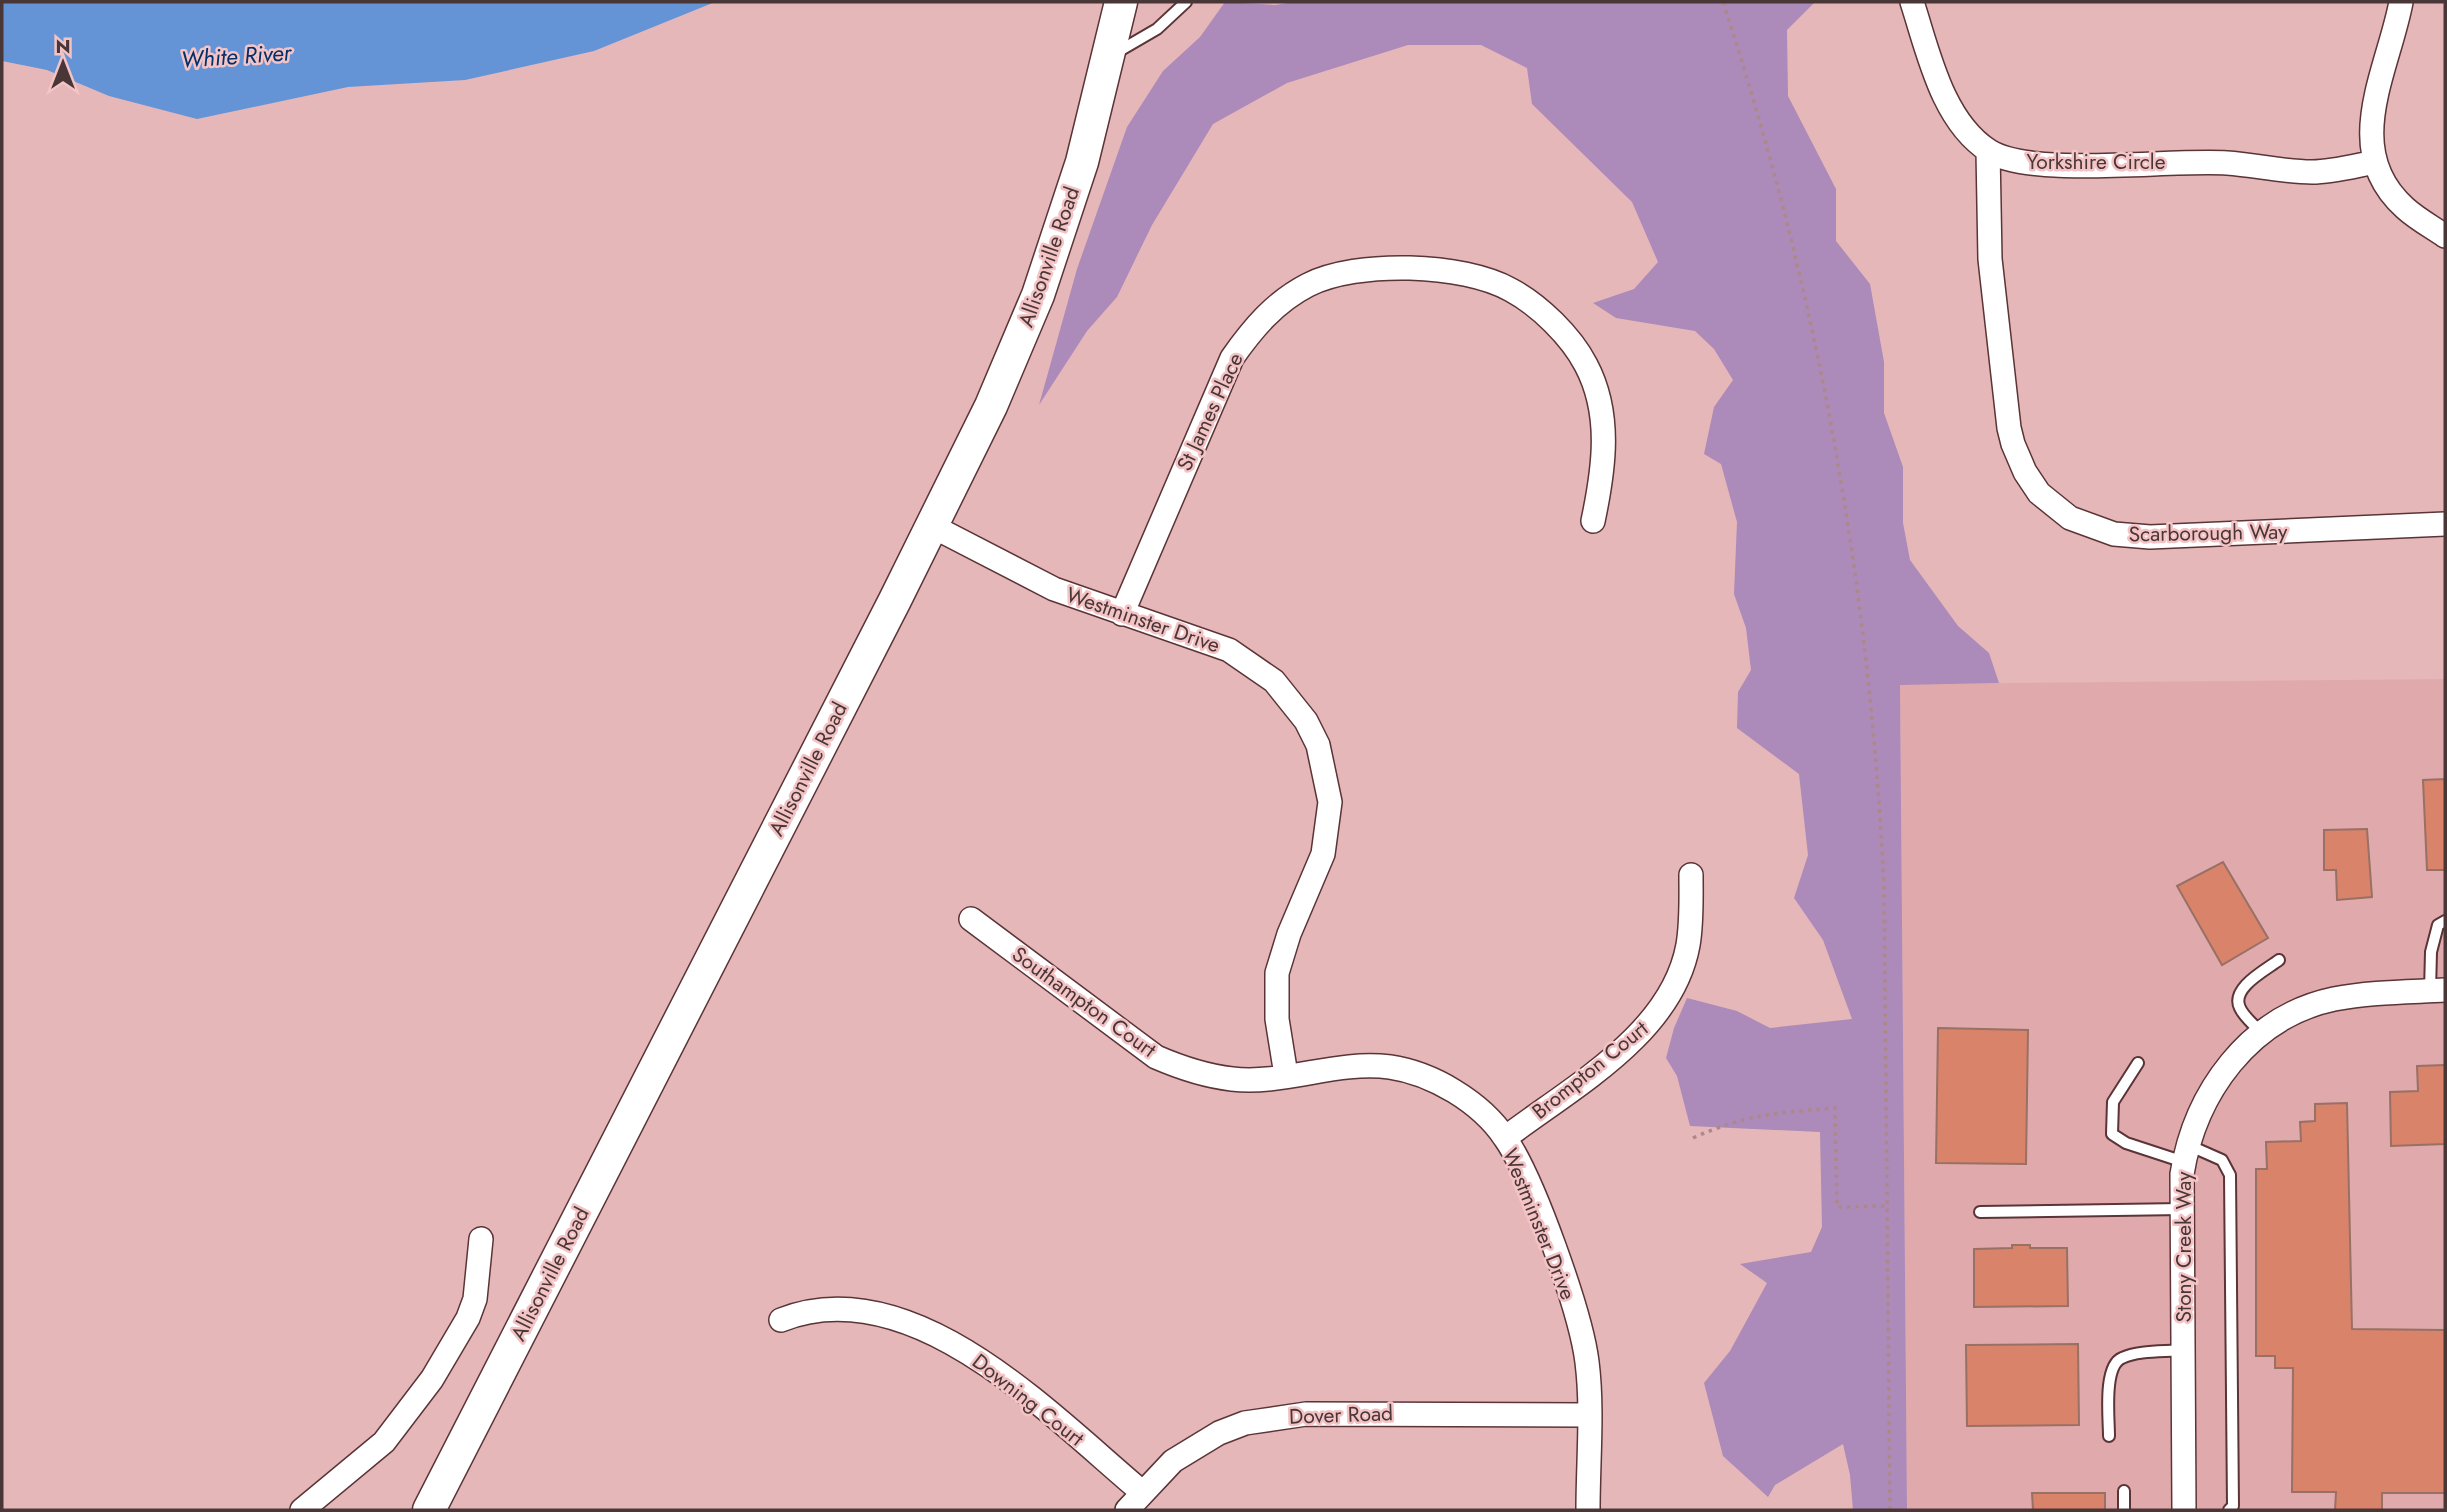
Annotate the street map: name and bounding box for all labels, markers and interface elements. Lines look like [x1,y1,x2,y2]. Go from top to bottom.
north arrow [28,28,98,98]
text: N [55,33,71,60]
water label: White River [180,35,294,77]
street label: Yorkshire Circle [2027,147,2166,177]
street label: Allisonville Road [1011,183,1087,331]
street label: St James Place [1170,348,1251,476]
street label: Scarborough Way [2128,517,2288,549]
street label: Westminster Drive [1062,580,1224,660]
street label: Allisonville Road [761,697,855,841]
street label: Southampton Court [1006,939,1162,1065]
street label: Brompton Court [1526,1014,1654,1126]
street label: Westminster Drive [1495,1144,1583,1304]
street label: Stony Creek Way [2169,1171,2199,1322]
street label: Allisonville Road [503,1202,597,1346]
street label: Downing Court [966,1347,1090,1453]
street label: Dover Road [1289,1398,1393,1432]

